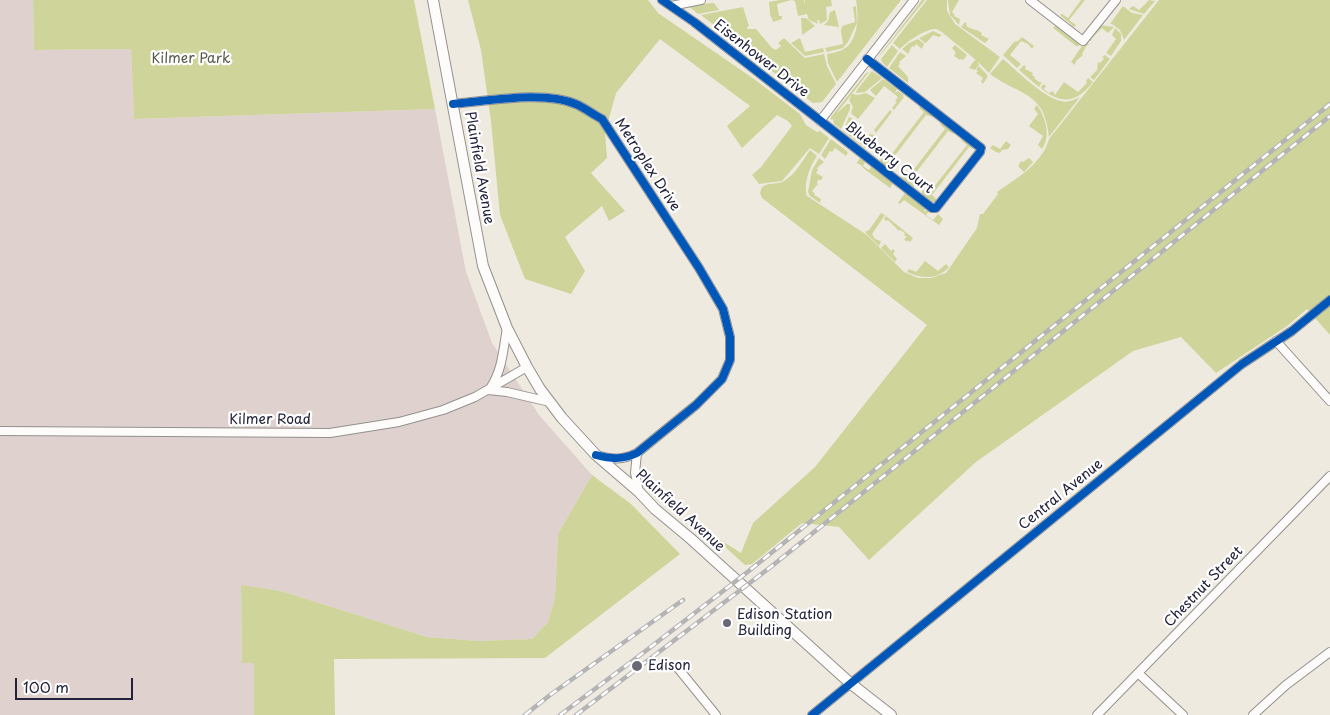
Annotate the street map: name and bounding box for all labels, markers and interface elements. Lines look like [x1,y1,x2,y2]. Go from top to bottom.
street label: Eisenhower Drive [710,17,812,101]
park label: Kilmer Park [151,51,231,67]
street label: Plainfield Avenue [461,110,497,226]
street label: Metroplex Drive [611,115,683,215]
street label: Blueberry Court [842,118,936,198]
street label: Kilmer Road [229,412,311,428]
street label: Central Avenue [1016,456,1106,534]
street label: Plainfield Avenue [632,467,728,555]
street label: Chestnut Street [1161,543,1247,631]
place label: Edison Station Building [737,607,833,640]
marker: Edison Station Building [721,617,733,629]
place label: Edison [648,658,691,674]
marker: Edison [630,659,644,673]
scale bar [18,668,135,700]
text: 100 m [23,675,69,698]

